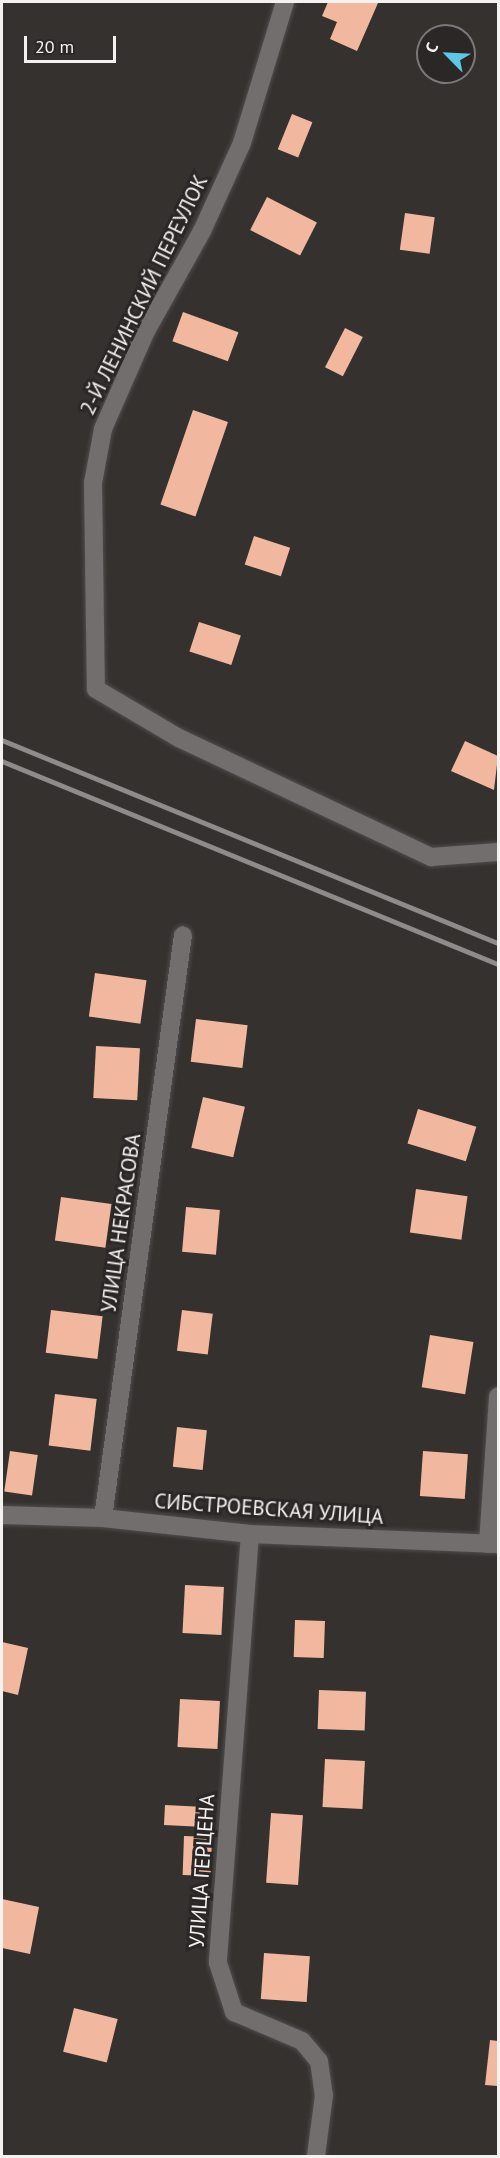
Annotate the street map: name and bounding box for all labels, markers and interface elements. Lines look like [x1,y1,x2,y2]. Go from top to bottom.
scale bar [27,24,118,62]
north arrow [416,24,476,84]
text: 20 m [35,35,74,58]
text: С [420,39,442,56]
street label: 2-Й ЛЕНИНСКИЙ ПЕРЕУЛОК [75,171,213,419]
street label: УЛИЦА НЕКРАСОВА [96,1131,146,1315]
street label: СИБСТРОЕВСКАЯ УЛИЦА [153,1488,385,1530]
street label: УЛИЦА ГЕРЦЕНА [184,1793,220,1949]

